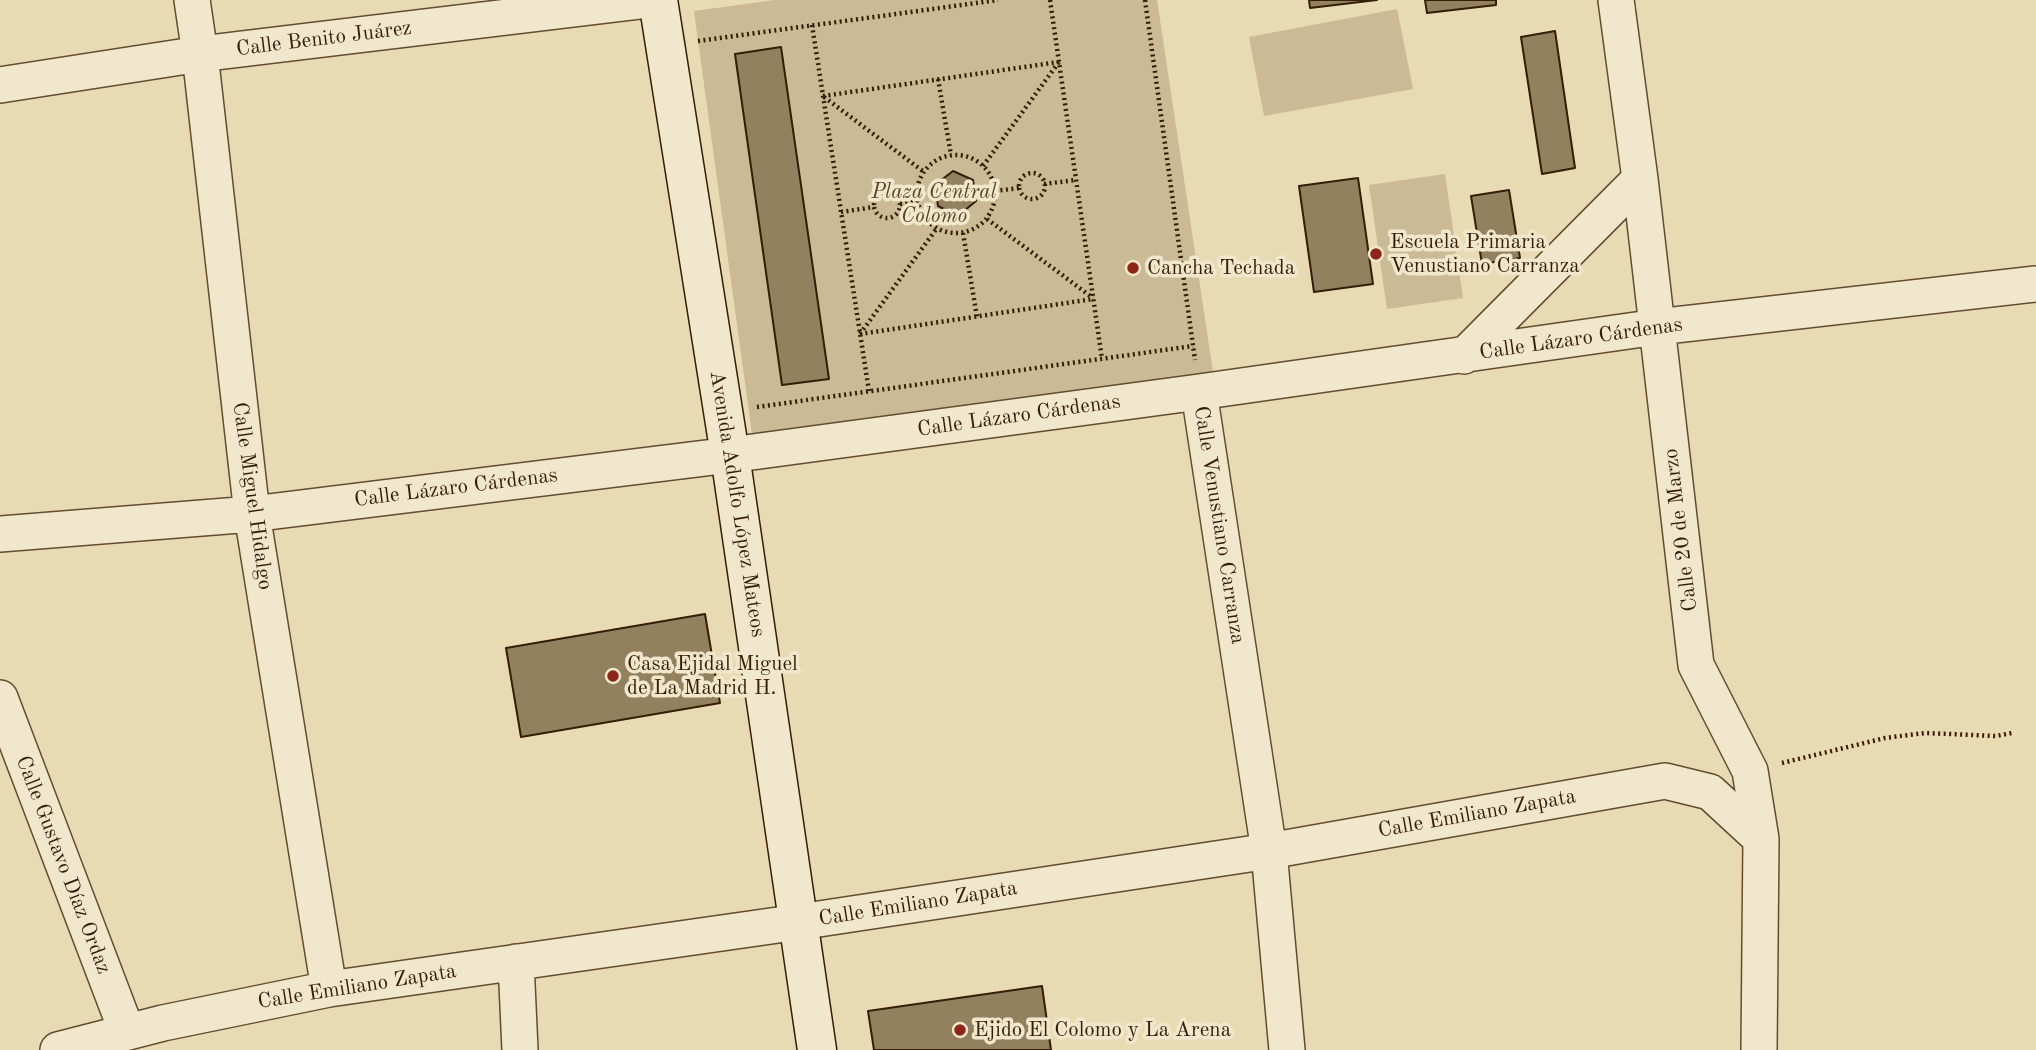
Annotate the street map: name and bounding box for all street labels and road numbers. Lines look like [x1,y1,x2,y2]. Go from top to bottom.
street label: Calle Benito Juárez [235,16,413,62]
street label: Calle Lázaro Cárdenas [1478,312,1684,366]
street label: Avenida Adolfo López Mateos [703,369,771,639]
street label: Calle Lázaro Cárdenas [916,389,1122,443]
street label: Calle Miguel Hidalgo [226,400,278,592]
street label: Calle Venustiano Carranza [1188,404,1250,646]
street label: Calle 20 de Marzo [1658,447,1704,613]
street label: Calle Lázaro Cárdenas [353,463,559,513]
street label: Calle Gustavo Díaz Ordaz [10,752,116,978]
street label: Calle Emiliano Zapata [1376,784,1578,844]
street label: Calle Emiliano Zapata [817,876,1019,932]
street label: Calle Emiliano Zapata [256,959,458,1015]

